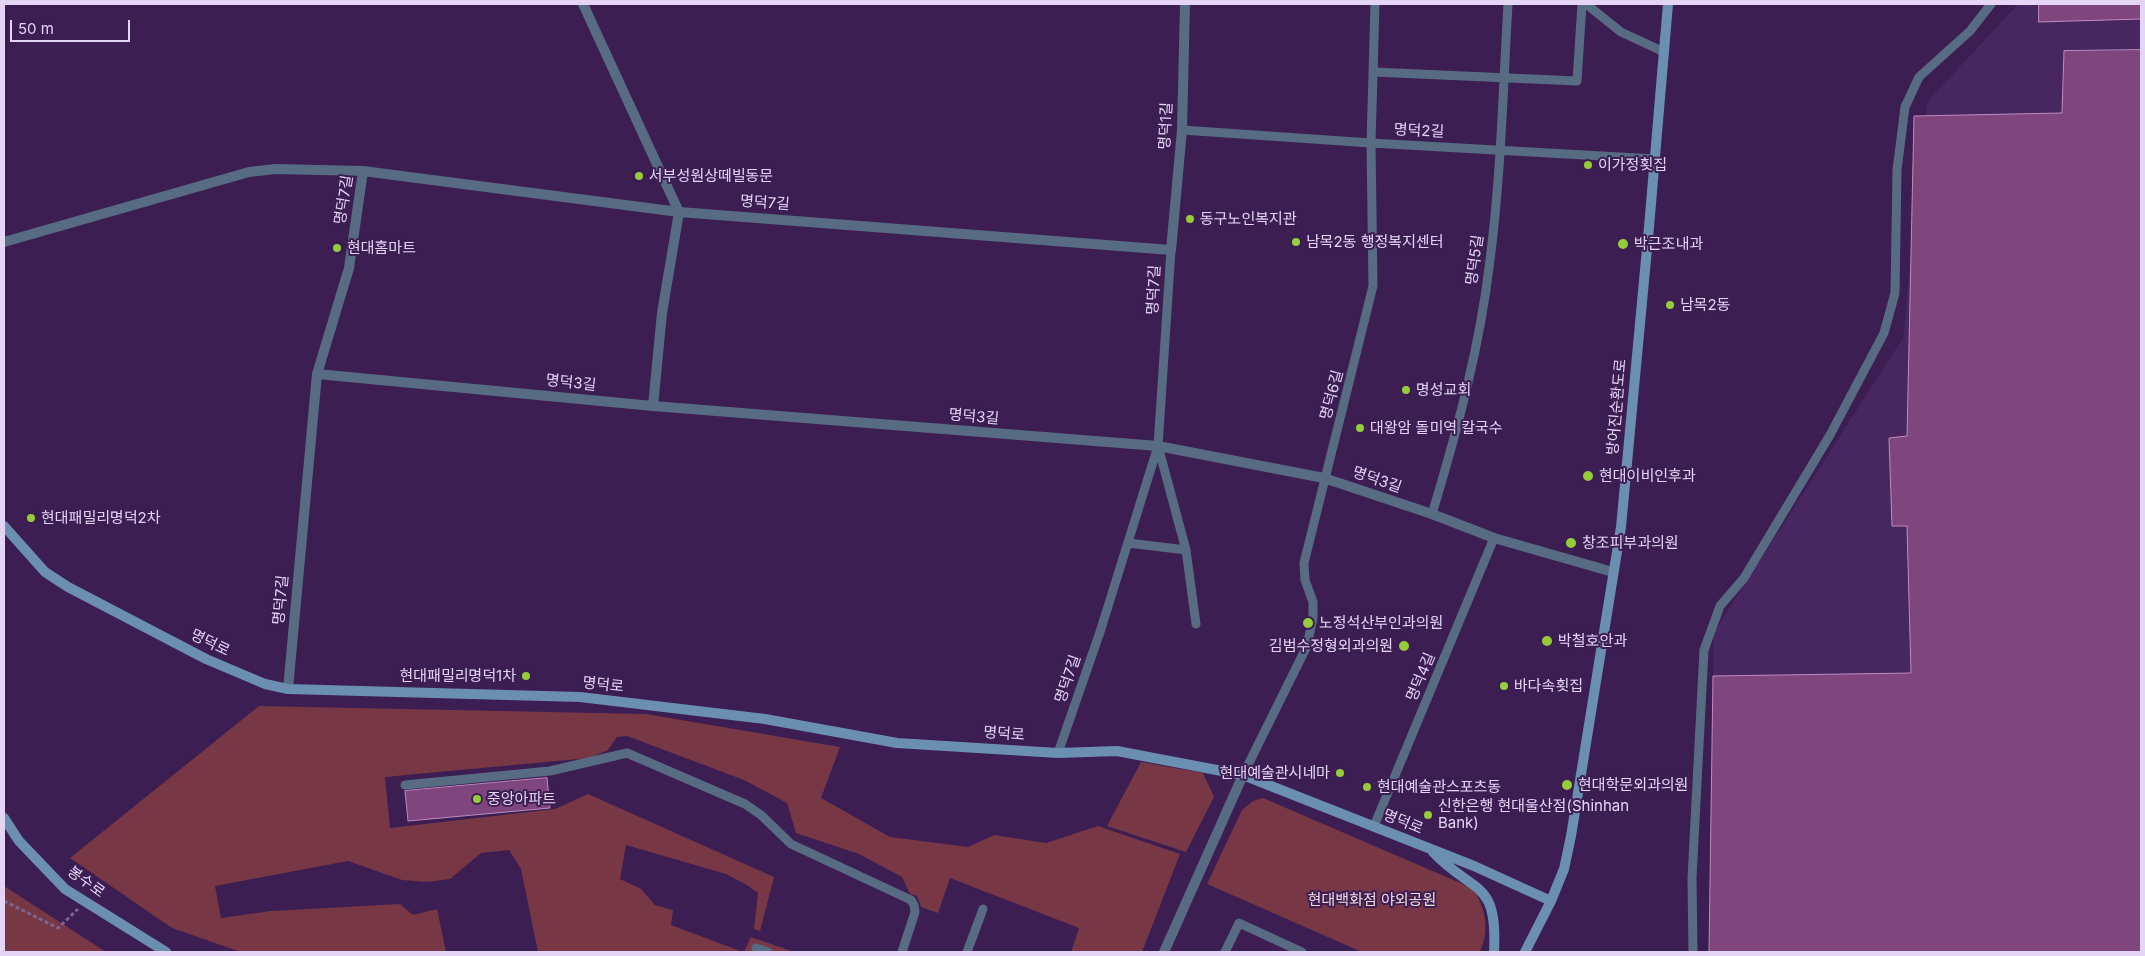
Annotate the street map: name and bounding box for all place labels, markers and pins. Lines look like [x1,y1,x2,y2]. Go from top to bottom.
place label: 이가정횟집 [1598,156,1667,174]
marker: 이가정횟집 [1582,159,1594,171]
place label: 서부성원상떼빌동문 [649,167,773,185]
marker: 서부성원상떼빌동문 [633,170,645,182]
place label: 동구노인복지관 [1200,210,1297,228]
marker: 동구노인복지관 [1184,213,1196,225]
place label: 남목2동 행정복지센터 [1306,233,1444,251]
place label: 박근조내과 [1634,235,1703,253]
marker: 남목2동 행정복지센터 [1290,236,1302,248]
marker: 박근조내과 [1616,237,1630,251]
place label: 현대홈마트 [347,239,416,257]
marker: 현대홈마트 [331,242,343,254]
place label: 남목2동 [1680,296,1731,314]
marker: 남목2동 [1664,299,1676,311]
place label: 명성교회 [1416,381,1471,399]
marker: 명성교회 [1400,384,1412,396]
place label: 대왕암 돌미역 칼국수 [1370,419,1503,437]
marker: 대왕암 돌미역 칼국수 [1354,422,1366,434]
place label: 현대이비인후과 [1599,467,1696,485]
marker: 현대이비인후과 [1581,469,1595,483]
place label: 현대패밀리명덕2차 [41,509,161,527]
marker: 현대패밀리명덕2차 [25,512,37,524]
place label: 창조피부과의원 [1582,534,1679,552]
marker: 창조피부과의원 [1564,536,1578,550]
place label: 노정석산부인과의원 [1319,614,1443,632]
marker: 노정석산부인과의원 [1301,616,1315,630]
place label: 박철호안과 [1558,632,1627,650]
marker: 박철호안과 [1540,634,1554,648]
place label: 김범수정형외과의원 [1269,637,1393,655]
marker: 김범수정형외과의원 [1397,639,1411,653]
place label: 현대패밀리명덕1차 [399,667,516,685]
marker: 현대패밀리명덕1차 [520,670,532,682]
place label: 바다속횟집 [1514,677,1583,695]
marker: 바다속횟집 [1498,680,1510,692]
place label: 현대예술관시네마 [1220,764,1330,782]
marker: 현대예술관시네마 [1334,767,1346,779]
place label: 현대학문외과의원 [1578,776,1688,794]
place label: 현대예술관스포츠동 [1377,778,1501,796]
marker: 현대학문외과의원 [1560,778,1574,792]
marker: 현대예술관스포츠동 [1361,781,1373,793]
place label: 중앙아파트 [487,790,556,808]
marker: 중앙아파트 [471,793,483,805]
place label: 신한은행 현대울산점(Shinhan Bank) [1438,797,1629,832]
marker: 신한은행 현대울산점(Shinhan Bank) [1422,809,1434,821]

